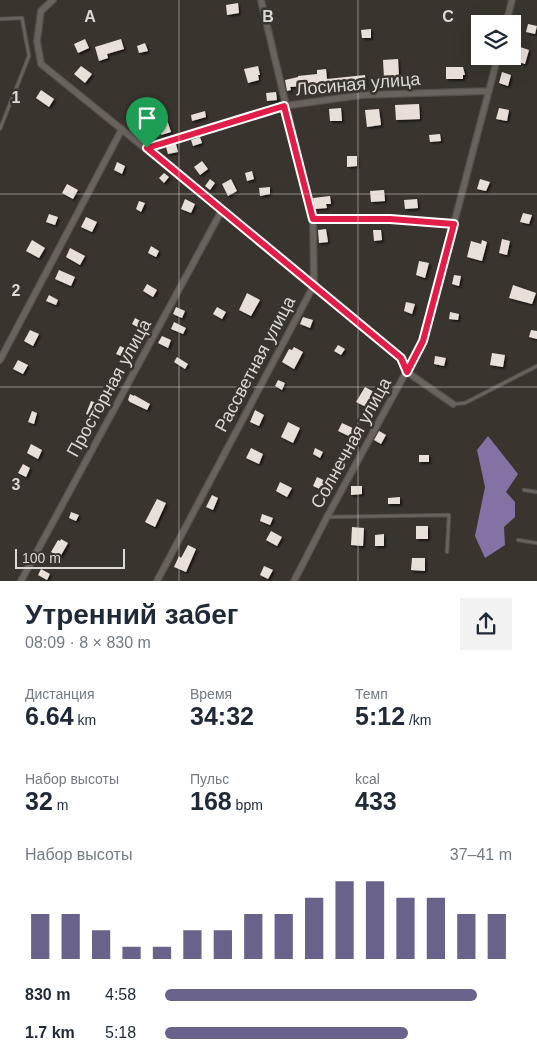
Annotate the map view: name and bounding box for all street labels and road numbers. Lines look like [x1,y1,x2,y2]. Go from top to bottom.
street label: Лосиная улица [295,69,422,99]
street label: Рассветная улица [211,292,300,435]
street label: Просторная улица [63,315,156,460]
street label: Солнечная улица [307,373,396,512]

